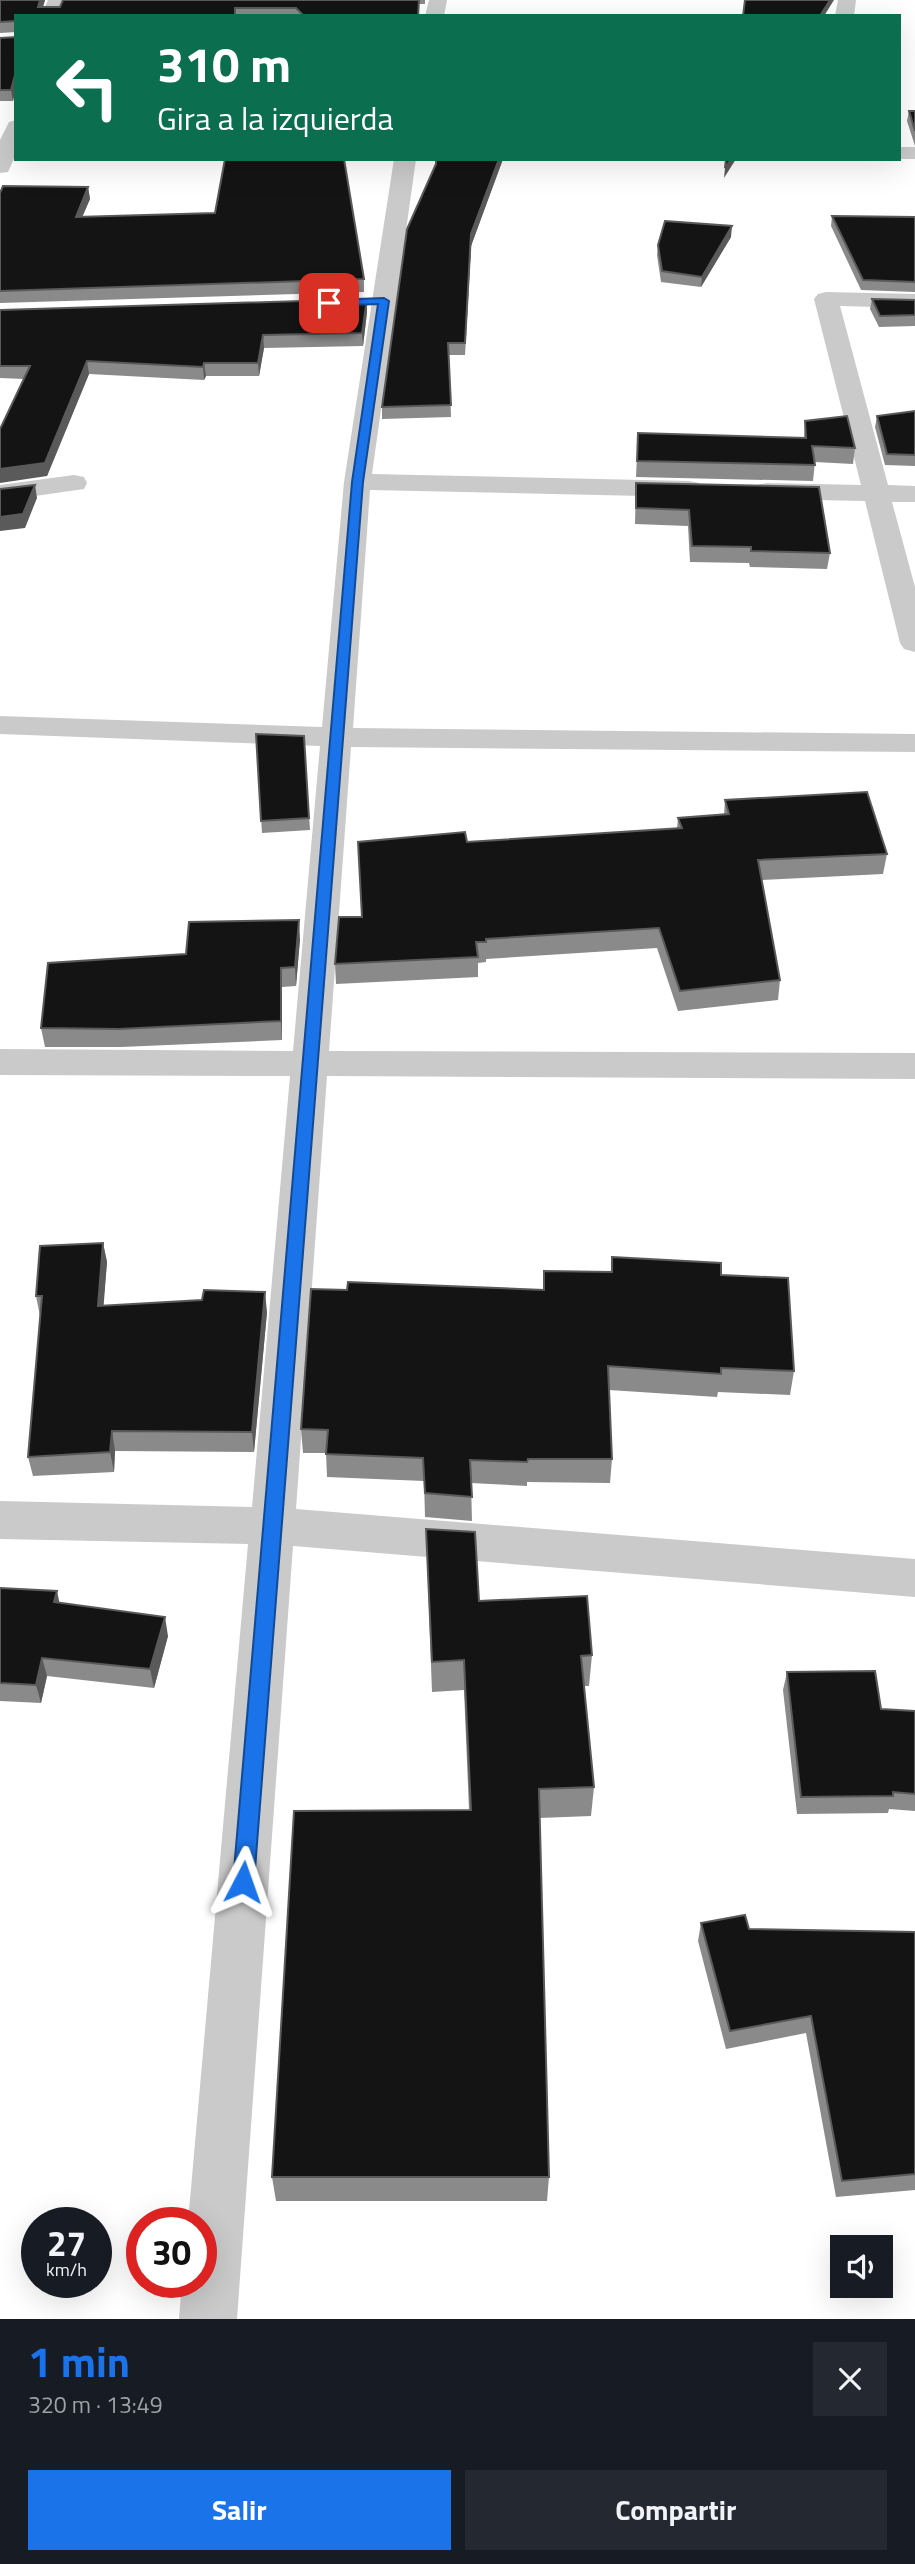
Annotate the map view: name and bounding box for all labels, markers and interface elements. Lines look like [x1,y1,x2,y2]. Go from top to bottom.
text: 310 m [157,26,291,101]
icon: left [42,42,133,133]
text: Gira a la izquierda [157,94,393,142]
pin [299,273,359,333]
icon: arrive [310,284,348,322]
position arrow [206,1845,280,1919]
speed limit sign: 30 [126,2207,217,2298]
text: 27 [47,2216,86,2270]
map controls [830,2235,893,2298]
button: sound [830,2235,893,2298]
text: km/h [46,2256,87,2283]
text: 1 min [28,2329,130,2393]
button: close [813,2342,887,2416]
text: 320 m · 13:49 [28,2387,163,2422]
button: Salir [28,2470,451,2550]
button: Compartir [465,2470,887,2550]

